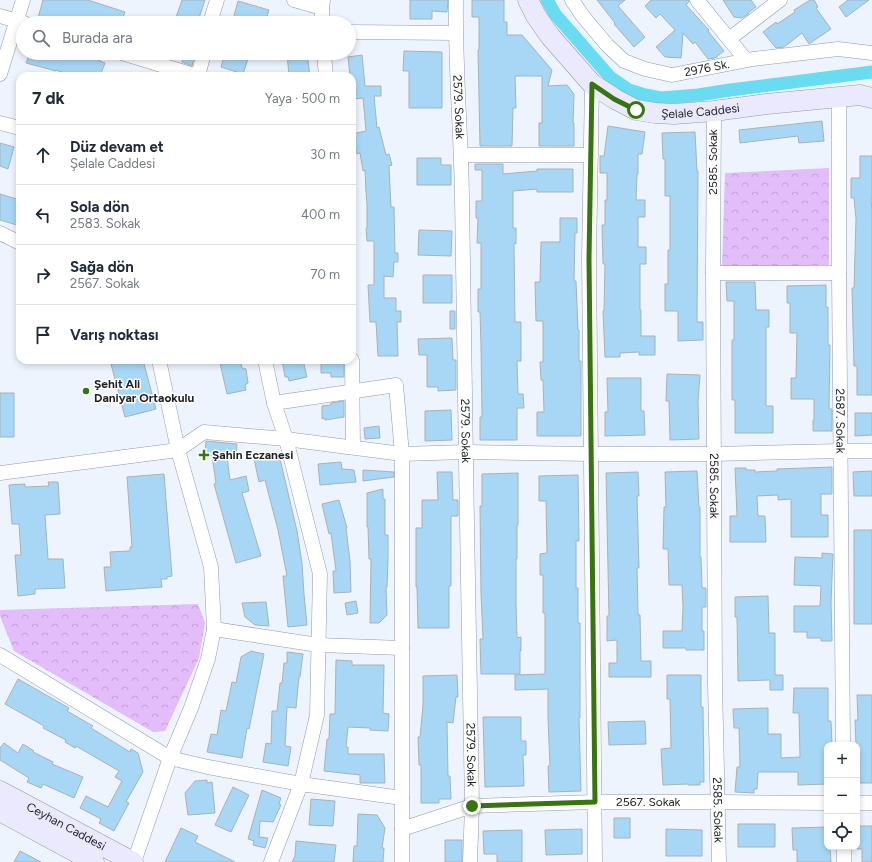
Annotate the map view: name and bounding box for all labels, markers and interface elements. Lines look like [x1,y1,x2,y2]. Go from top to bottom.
search box [16,16,356,60]
icon: search [30,27,52,49]
text: Burada ara [62,29,133,47]
street label: 2976 Sk. [683,57,730,79]
street label: 2579. Sokak [450,75,467,140]
text: 7 dk [32,88,65,108]
text: Yaya · 500 m [265,91,340,106]
route start [627,101,645,119]
street label: Şelale Caddesi [661,101,740,121]
street label: 2585. Sokak [706,129,720,195]
text: Düz devam et [70,138,164,156]
icon: ahead [32,144,54,166]
text: 30 m [310,147,340,162]
text: Şelale Caddesi [70,156,155,171]
text: Sola dön [70,198,129,216]
icon: left [32,204,54,226]
text: 400 m [301,207,340,222]
text: 2583. Sokak [70,216,140,231]
text: Sağa dön [70,258,134,276]
icon: right [32,264,54,286]
text: 70 m [310,267,340,282]
text: 2567. Sokak [70,276,140,291]
icon: arrive [32,324,54,346]
text: Varış noktası [70,326,159,344]
place label: Şehit Ali Daniyar Ortaokulu [94,377,195,405]
marker: Şehit Ali Daniyar Ortaokulu [81,386,91,396]
street label: 2587. Sokak [833,388,848,454]
street label: 2579. Sokak [458,399,473,463]
place label: Şahin Eczanesi [212,448,293,462]
marker: Şahin Eczanesi [199,450,209,460]
street label: 2585. Sokak [707,453,721,519]
street label: 2579. Sokak [463,722,479,787]
map controls [824,742,860,850]
button: + [824,742,860,778]
street label: 2585. Sokak [710,777,726,843]
button: − [824,778,860,814]
street label: 2567. Sokak [616,795,681,809]
route end [463,797,481,815]
street label: Ceyhan Caddesi [24,799,108,853]
button: locate [824,814,860,850]

